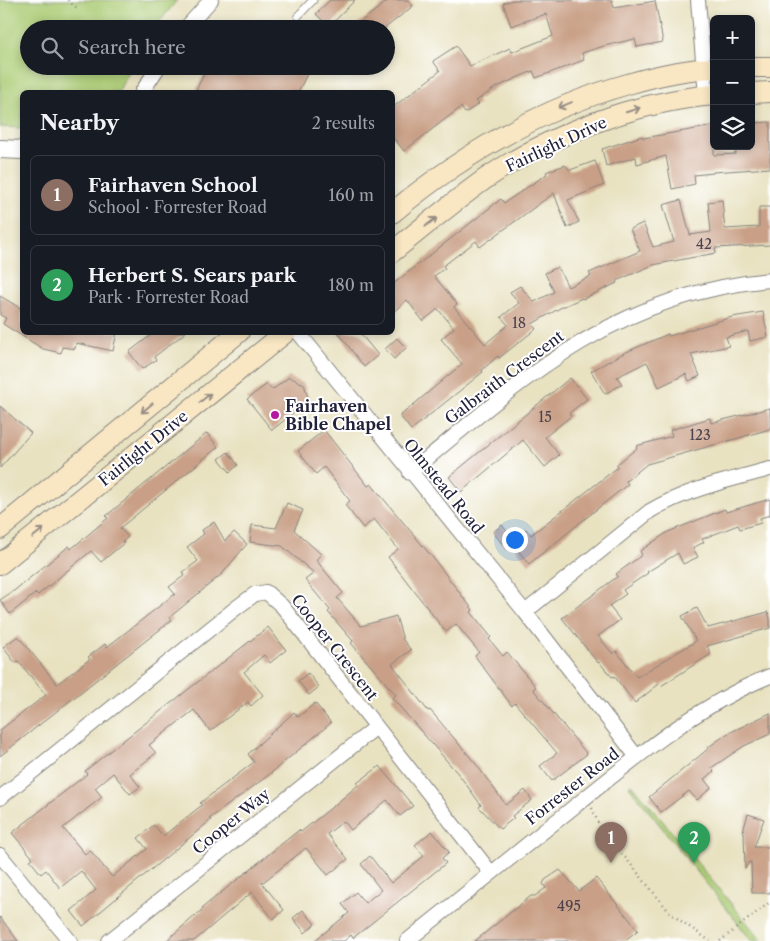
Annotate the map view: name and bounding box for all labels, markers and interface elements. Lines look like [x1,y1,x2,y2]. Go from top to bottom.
map controls [710,15,755,150]
button: + [710,15,755,60]
search box [20,20,395,75]
icon: search [38,34,66,62]
text: Search here [78,36,186,59]
button: − [710,60,755,105]
one-way arrow [558,101,573,110]
one-way arrow [624,105,640,115]
button: layers [710,105,755,150]
text: Nearby [40,110,119,135]
street label: Fairlight Drive [502,112,610,176]
text: 2 results [312,113,375,133]
text: Fairhaven School [88,174,258,197]
text: 1 [53,185,61,205]
text: 160 m [329,185,374,205]
text: School · Forrester Road [88,197,267,217]
one-way arrow [424,216,437,227]
house number: 42 [696,235,712,253]
text: Herbert S. Sears park [88,264,296,287]
text: 2 [52,275,62,295]
text: 180 m [328,275,374,295]
text: Park · Forrester Road [88,287,249,307]
house number: 18 [512,314,526,332]
street label: Galbraith Crescent [441,326,568,428]
one-way arrow [198,392,211,403]
place label: Fairhaven Bible Chapel [285,396,392,434]
one-way arrow [141,402,154,413]
street label: Fairlight Drive [94,406,192,490]
house number: 15 [538,408,552,426]
marker: Fairhaven Bible Chapel [269,409,281,421]
house number: 123 [689,426,711,444]
street label: Olmstead Road [400,435,489,538]
your location [502,527,528,553]
one-way arrow [31,528,44,539]
street label: Cooper Crescent [287,590,383,704]
street label: Forrester Road [521,743,623,829]
street label: Cooper Way [188,783,275,858]
pin: 1 [595,822,627,863]
pin: 2 [678,822,710,863]
house number: 495 [557,897,581,915]

